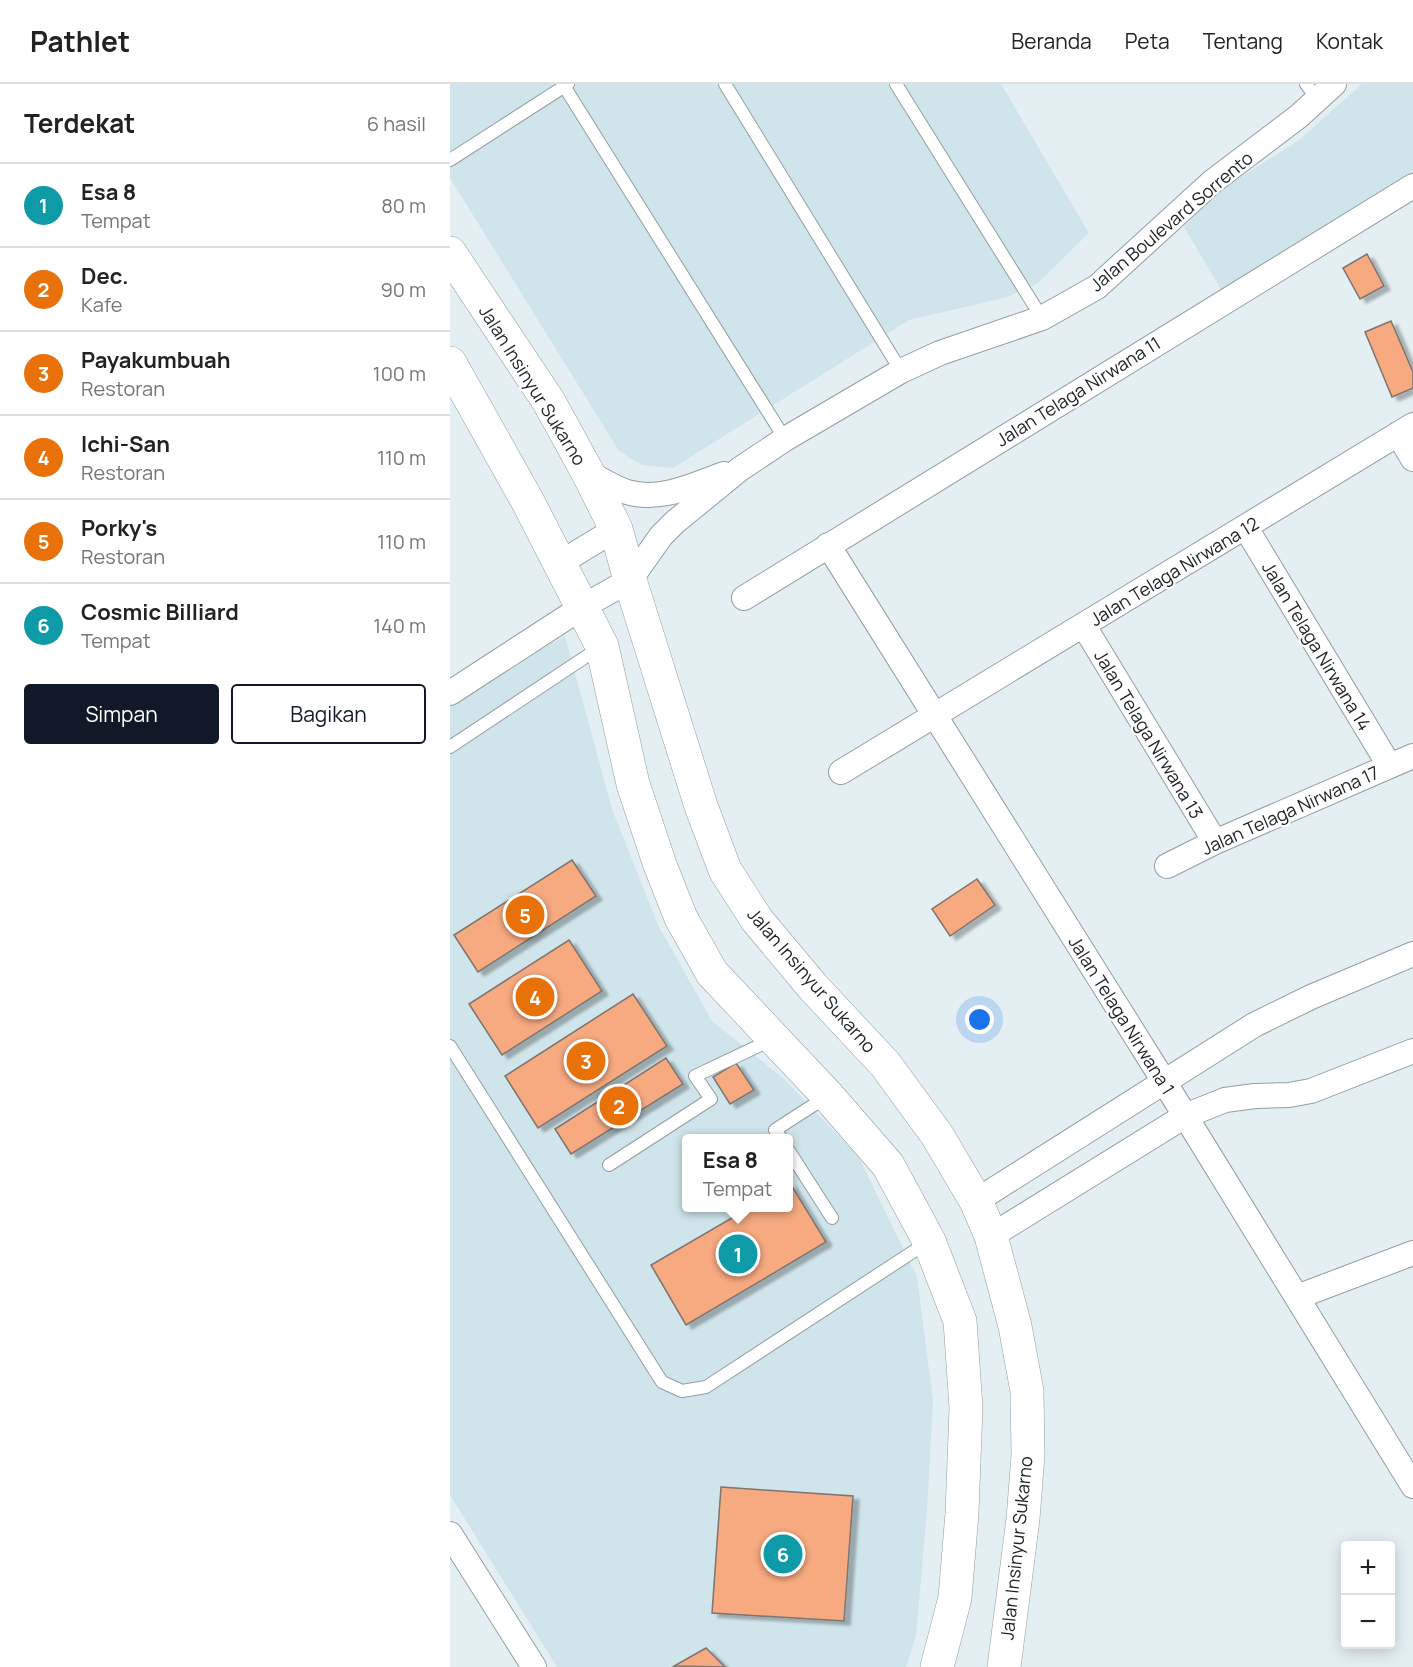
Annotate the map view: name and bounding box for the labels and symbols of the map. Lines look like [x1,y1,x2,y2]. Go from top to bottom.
street label: Jalan Boulevard Sorrento [1084,146,1258,296]
street label: Jalan Insinyur Sukarno [474,300,592,470]
street label: Jalan Telaga Nirwana 11 [991,331,1165,451]
street label: Jalan Telaga Nirwana 12 [1085,511,1263,631]
street label: Jalan Telaga Nirwana 14 [1257,557,1377,735]
street label: Jalan Telaga Nirwana 13 [1089,645,1209,823]
street label: Jalan Telaga Nirwana 17 [1198,760,1382,860]
pin: 5 [506,892,544,938]
street label: Jalan Insinyur Sukarno [742,903,882,1057]
street label: Jalan Telaga Nirwana 1 [1063,931,1181,1099]
pin: 4 [516,974,554,1020]
your location [965,1005,994,1034]
pin: 3 [566,1038,606,1084]
pin: 2 [600,1084,638,1128]
pin: 1 [718,1232,758,1276]
street label: Jalan Insinyur Sukarno [994,1455,1038,1641]
pin: 6 [764,1532,802,1576]

